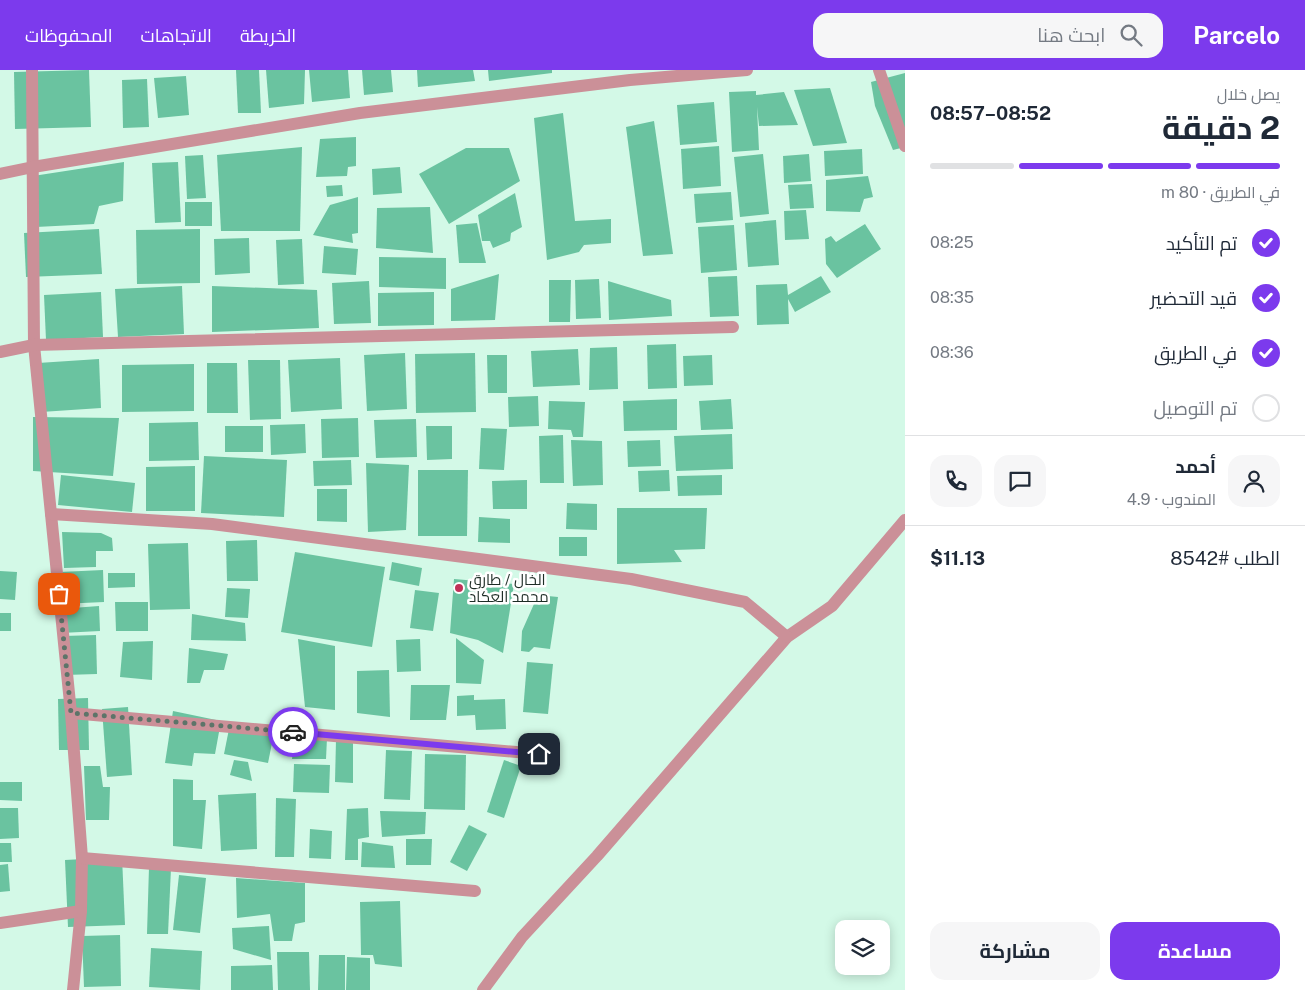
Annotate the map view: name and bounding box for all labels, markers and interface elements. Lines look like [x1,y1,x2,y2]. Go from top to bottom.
search box [813,13,1163,58]
icon: search [1117,21,1145,49]
text: Parcelo [1193,21,1280,49]
text: ابحث هنا [1037,24,1105,46]
text: المحفوظات [25,25,113,46]
text: الاتجاهات [141,25,212,46]
text: الخريطة [240,25,296,46]
text: يصل خلال [1217,85,1280,104]
text: 08:52–08:57 [930,102,1051,124]
text: 2 دقيقة [1162,109,1280,146]
text: في الطريق · 80 m [1161,183,1280,202]
icon: check [1252,229,1280,257]
text: تم التأكيد [1166,232,1237,254]
text: 08:25 [930,233,974,252]
icon: check [1252,284,1280,312]
text: قيد التحضير [1150,287,1237,309]
text: 08:35 [930,288,974,307]
icon: check [1252,339,1280,367]
text: في الطريق [1154,342,1237,364]
text: 08:36 [930,343,974,362]
text: تم التوصيل [1153,397,1237,419]
button: phone [930,455,982,507]
button: chat [994,455,1046,507]
text: أحمد [1175,455,1216,477]
button: person [1228,455,1280,507]
text: المندوب · 4.9 [1127,490,1216,509]
text: $11.13 [930,547,985,569]
text: الطلب #8542 [1170,547,1280,569]
place label: الخال / طارق محمد العكاد [469,571,549,605]
pin [38,573,80,615]
icon: bag [45,580,73,608]
marker: الخال / طارق محمد العكاد [453,582,465,594]
courier [268,707,318,757]
icon: car [279,718,307,746]
pin [518,733,560,775]
icon: home [525,740,553,768]
map controls [835,920,890,975]
button: layers [835,920,890,975]
button: مشاركة [930,922,1100,980]
button: مساعدة [1110,922,1280,980]

